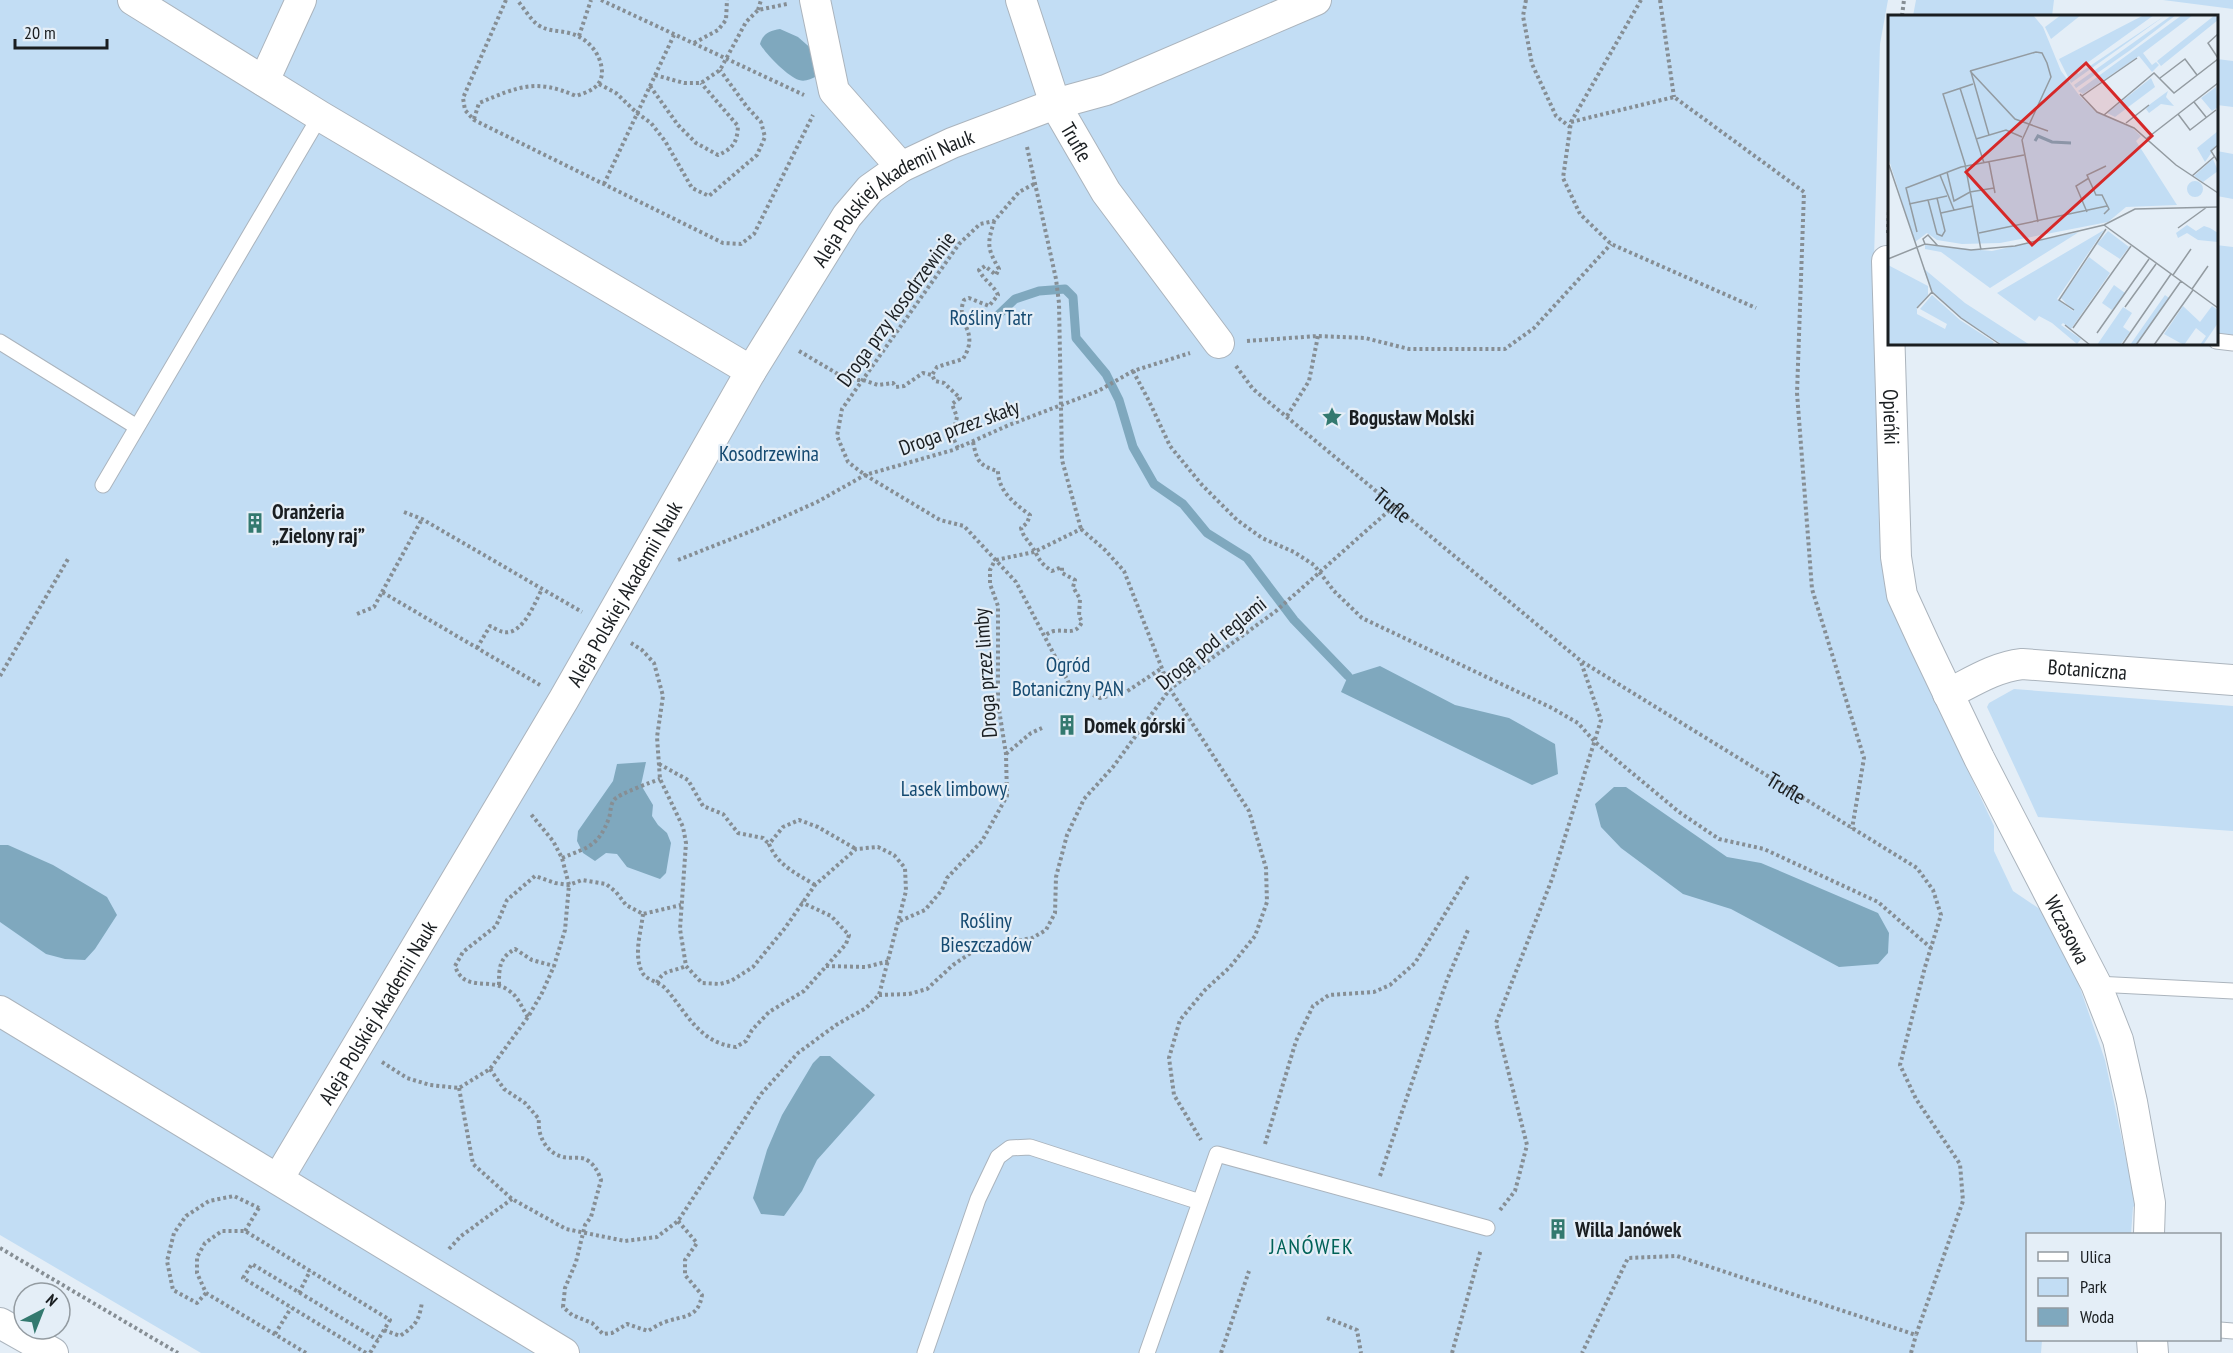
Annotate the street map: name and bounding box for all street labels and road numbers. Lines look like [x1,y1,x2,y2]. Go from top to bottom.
street label: Trufle [1055,117,1099,166]
street label: Aleja Polskiej Akademii Nauk [805,123,977,272]
street label: Droga przy kosodrzewinie [831,226,961,392]
street label: Opieńki [1877,389,1906,445]
street label: Droga przez skały [895,393,1023,461]
street label: Trufle [1368,481,1417,528]
street label: Aleja Polskiej Akademii Nauk [561,496,688,691]
street label: Droga pod reglami [1150,590,1272,696]
street label: Droga przez limby [967,607,1003,739]
street label: Botaniczna [2047,653,2128,685]
street label: Trufle [1762,765,1811,810]
street label: Wczasowa [2039,891,2097,968]
street label: Aleja Polskiej Akademii Nauk [312,916,442,1109]

